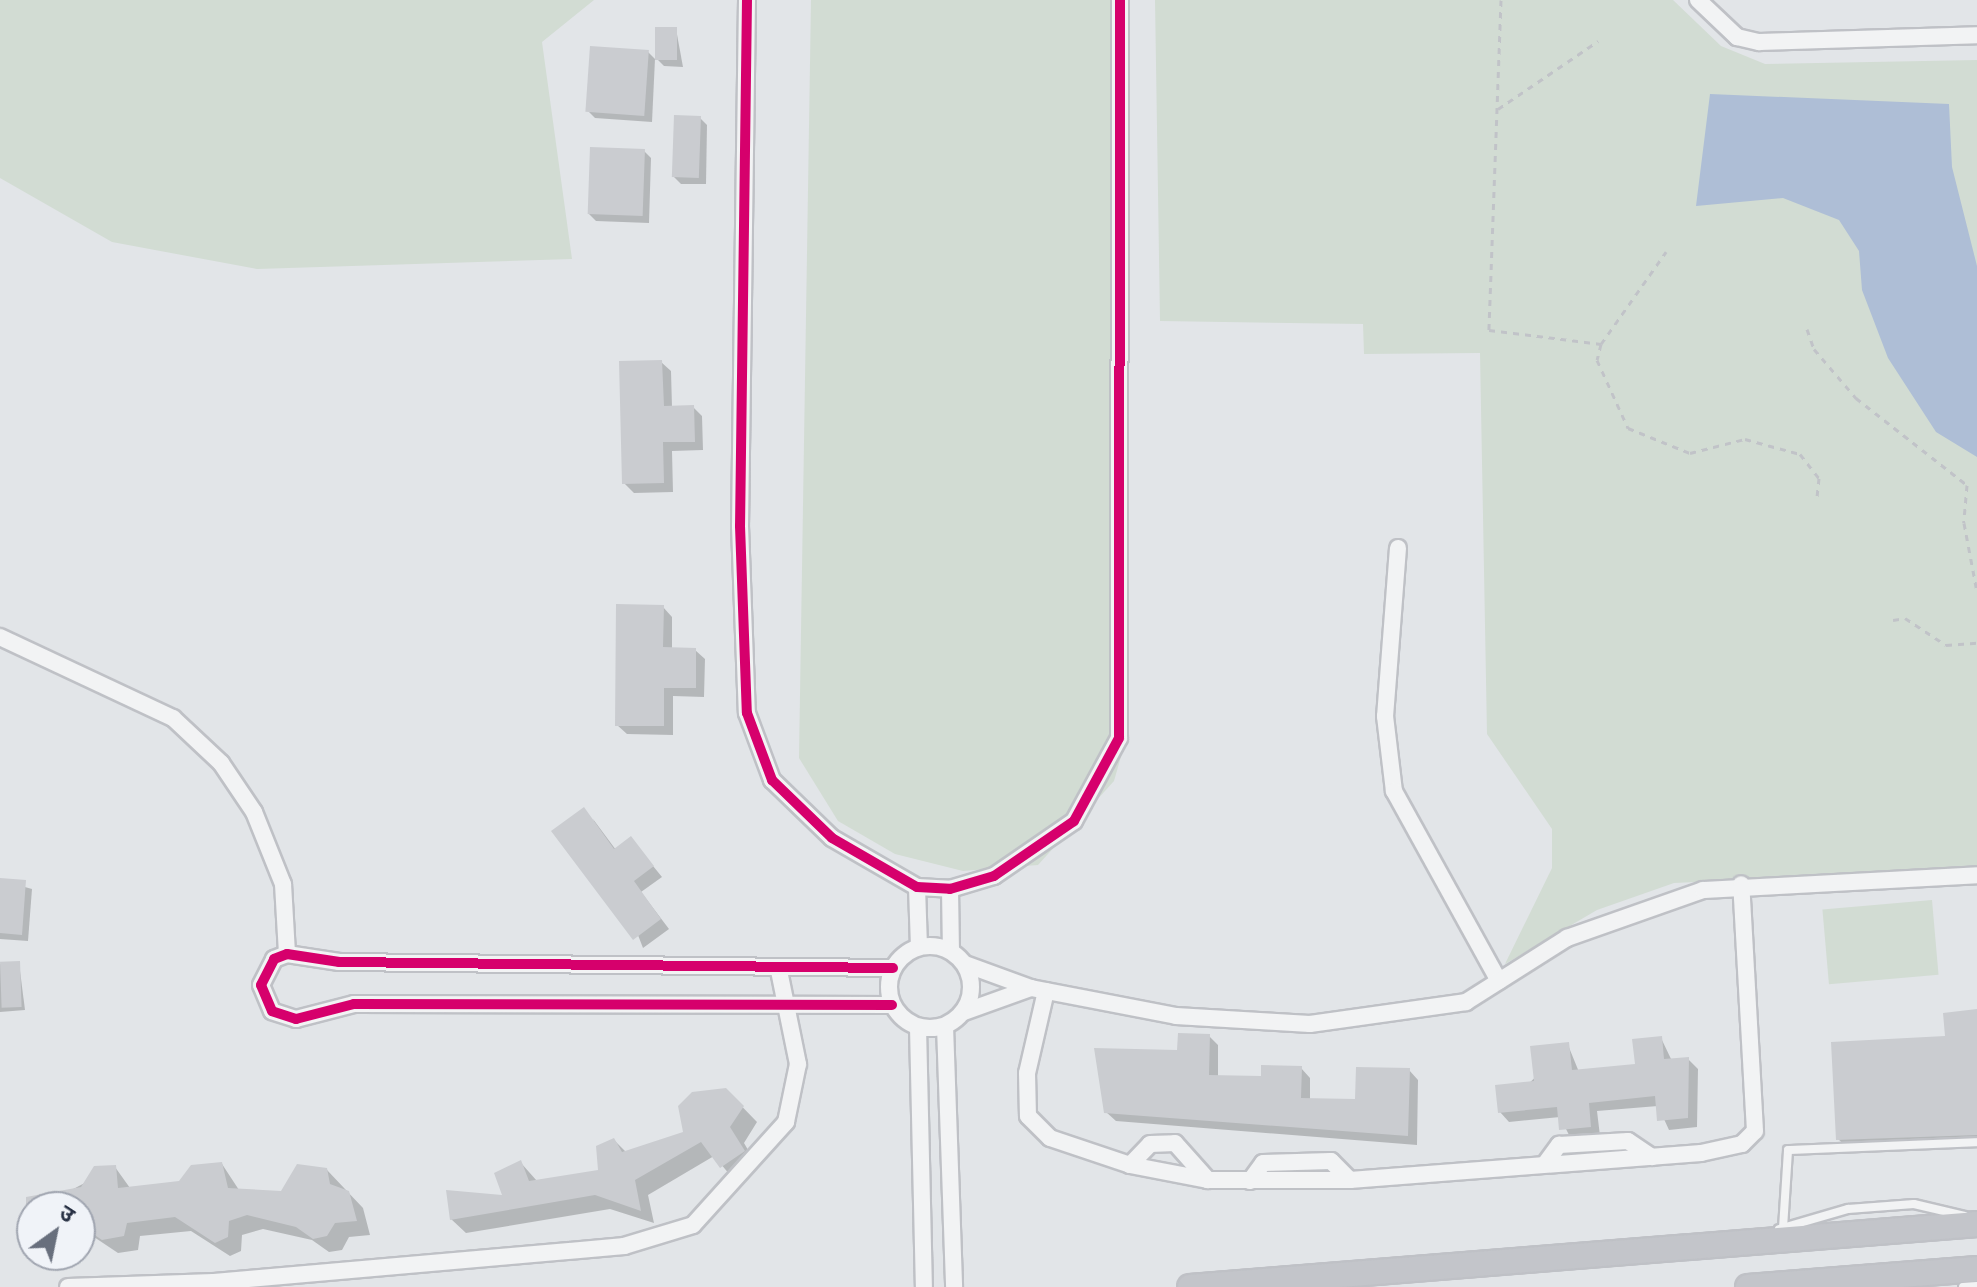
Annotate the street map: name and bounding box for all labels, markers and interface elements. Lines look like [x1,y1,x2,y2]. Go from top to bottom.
north arrow [16,1191,96,1271]
text: उ [54,1196,82,1229]

